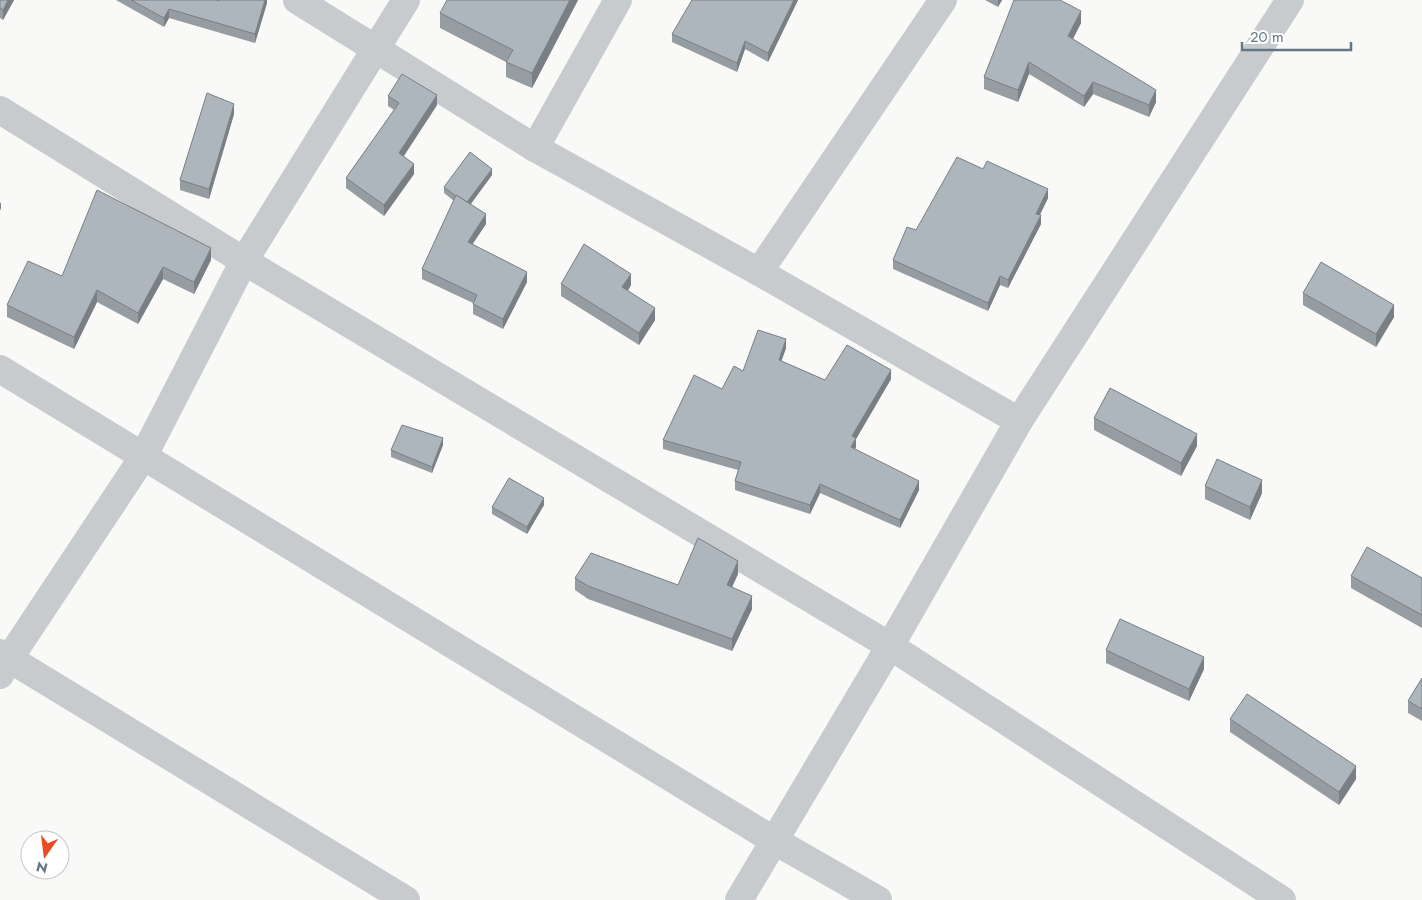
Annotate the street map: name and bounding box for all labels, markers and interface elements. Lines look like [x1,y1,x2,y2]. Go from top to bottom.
scale bar [1242,20,1351,52]
text: 20 m [1250,26,1284,48]
north arrow [20,830,70,880]
text: N [34,857,50,879]

